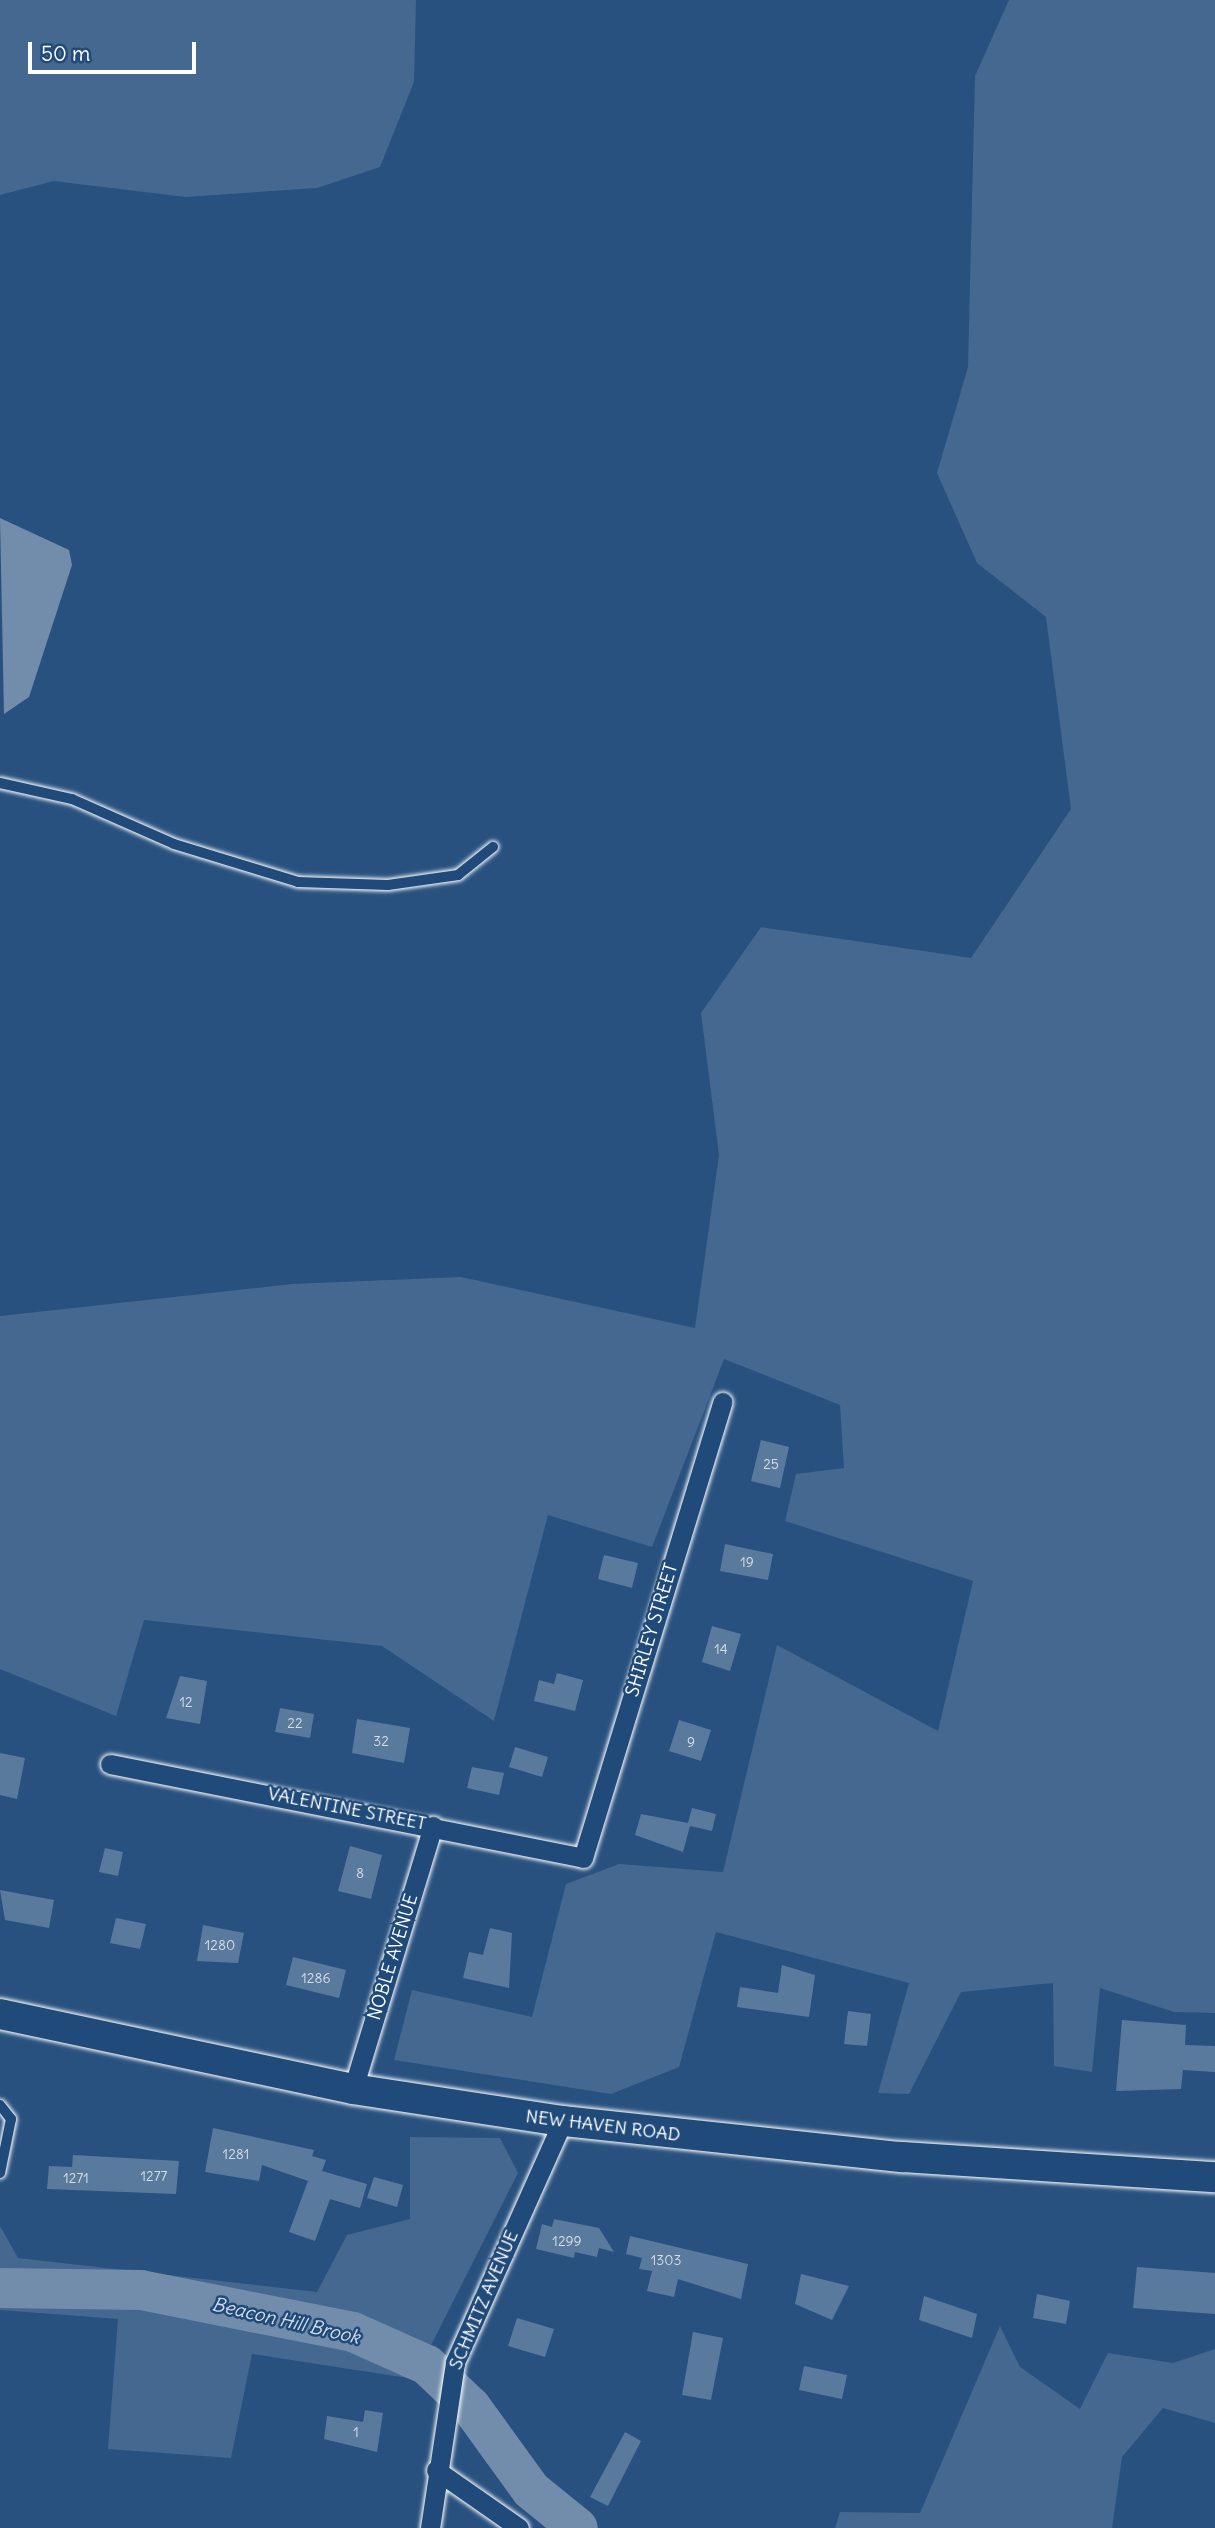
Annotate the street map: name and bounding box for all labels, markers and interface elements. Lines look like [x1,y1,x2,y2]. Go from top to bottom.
scale bar [32,28,200,72]
text: 50 m [41,40,90,67]
house number: 25 [763,1456,779,1472]
house number: 19 [740,1554,754,1570]
street label: SHIRLEY STREET [621,1561,683,1699]
house number: 14 [714,1641,728,1657]
house number: 12 [179,1694,193,1710]
house number: 22 [287,1715,303,1731]
house number: 32 [373,1733,389,1749]
house number: 9 [687,1734,695,1750]
street label: VALENTINE STREET [266,1783,428,1835]
house number: 8 [356,1865,364,1881]
street label: NOBLE AVENUE [364,1891,422,2023]
house number: 1280 [205,1937,235,1953]
house number: 1286 [301,1970,331,1986]
street label: NEW HAVEN ROAD [524,2106,682,2146]
house number: 1281 [223,2146,249,2162]
house number: 1277 [141,2168,167,2184]
house number: 1271 [63,2170,89,2186]
street label: SCHMITZ AVENUE [445,2227,523,2373]
house number: 1299 [552,2233,582,2249]
house number: 1303 [651,2252,681,2268]
water label: Beacon Hill Brook [210,2293,362,2349]
house number: 1 [353,2424,359,2440]

